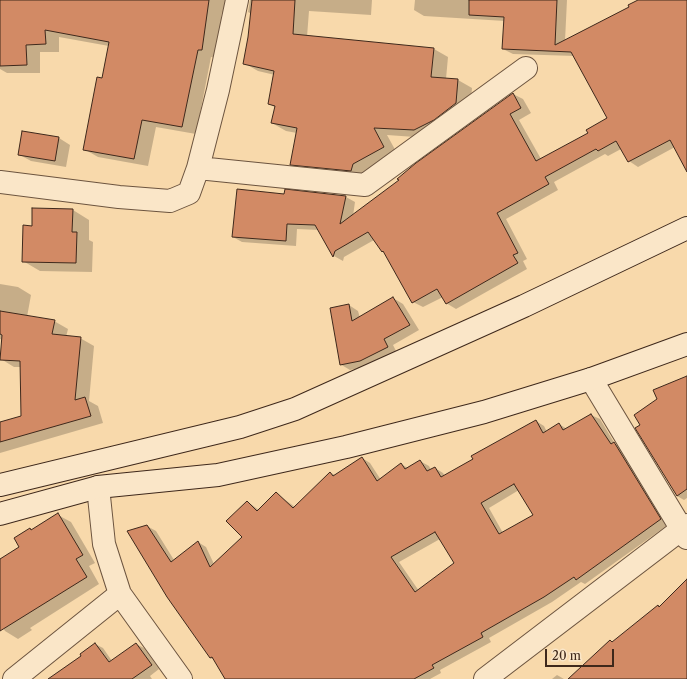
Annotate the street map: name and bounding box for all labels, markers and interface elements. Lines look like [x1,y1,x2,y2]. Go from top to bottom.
scale bar [547,641,616,667]
text: 20 m [552,648,581,663]

